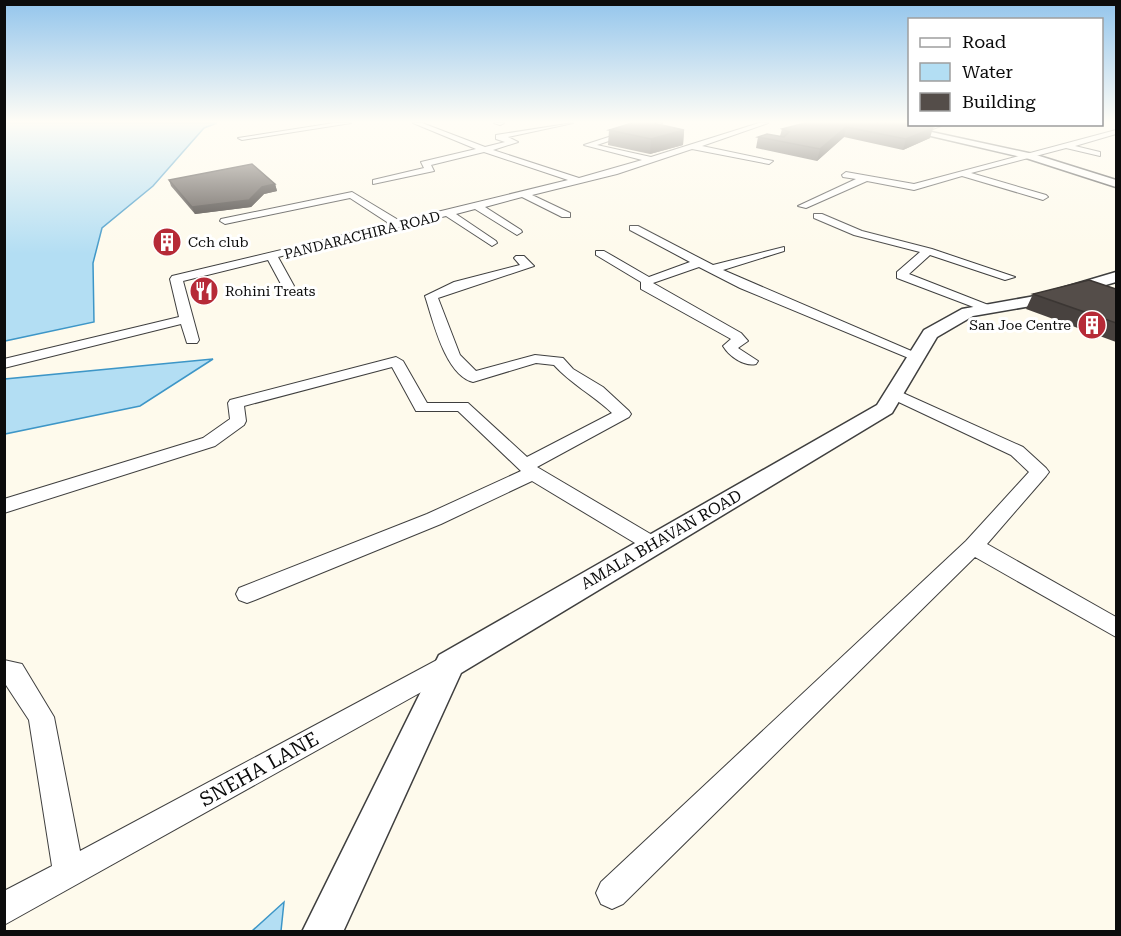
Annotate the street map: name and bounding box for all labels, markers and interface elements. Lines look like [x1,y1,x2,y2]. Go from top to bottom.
legend [908,18,1103,126]
text: Road [962,31,1007,52]
text: Water [962,61,1013,82]
text: Building [962,91,1036,112]
street label: PANDARACHIRA ROAD [282,208,442,262]
building icon: Cch club [151,226,183,258]
place label: Cch club [188,234,248,250]
restaurant icon: Rohini Treats [188,275,220,307]
place label: Rohini Treats [225,283,316,299]
building icon: San Joe Centre [1076,309,1108,341]
place label: San Joe Centre [969,317,1071,333]
street label: AMALA BHAVAN ROAD [578,486,745,593]
street label: SNEHA LANE [195,726,323,812]

